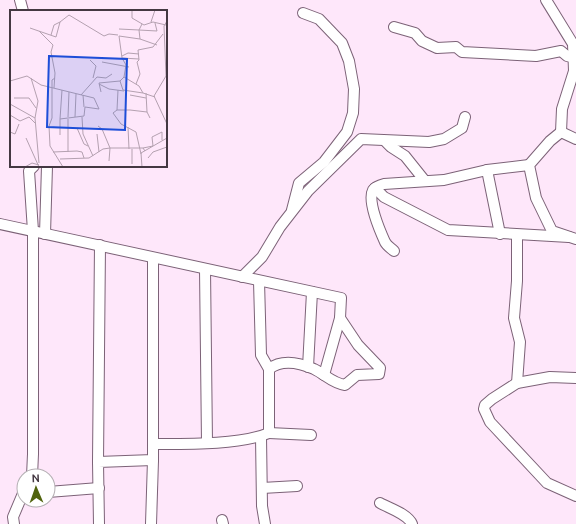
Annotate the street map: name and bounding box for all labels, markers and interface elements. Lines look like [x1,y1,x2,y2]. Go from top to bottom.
inset map [10,10,167,167]
north arrow [16,468,56,508]
text: N [31,472,40,484]

